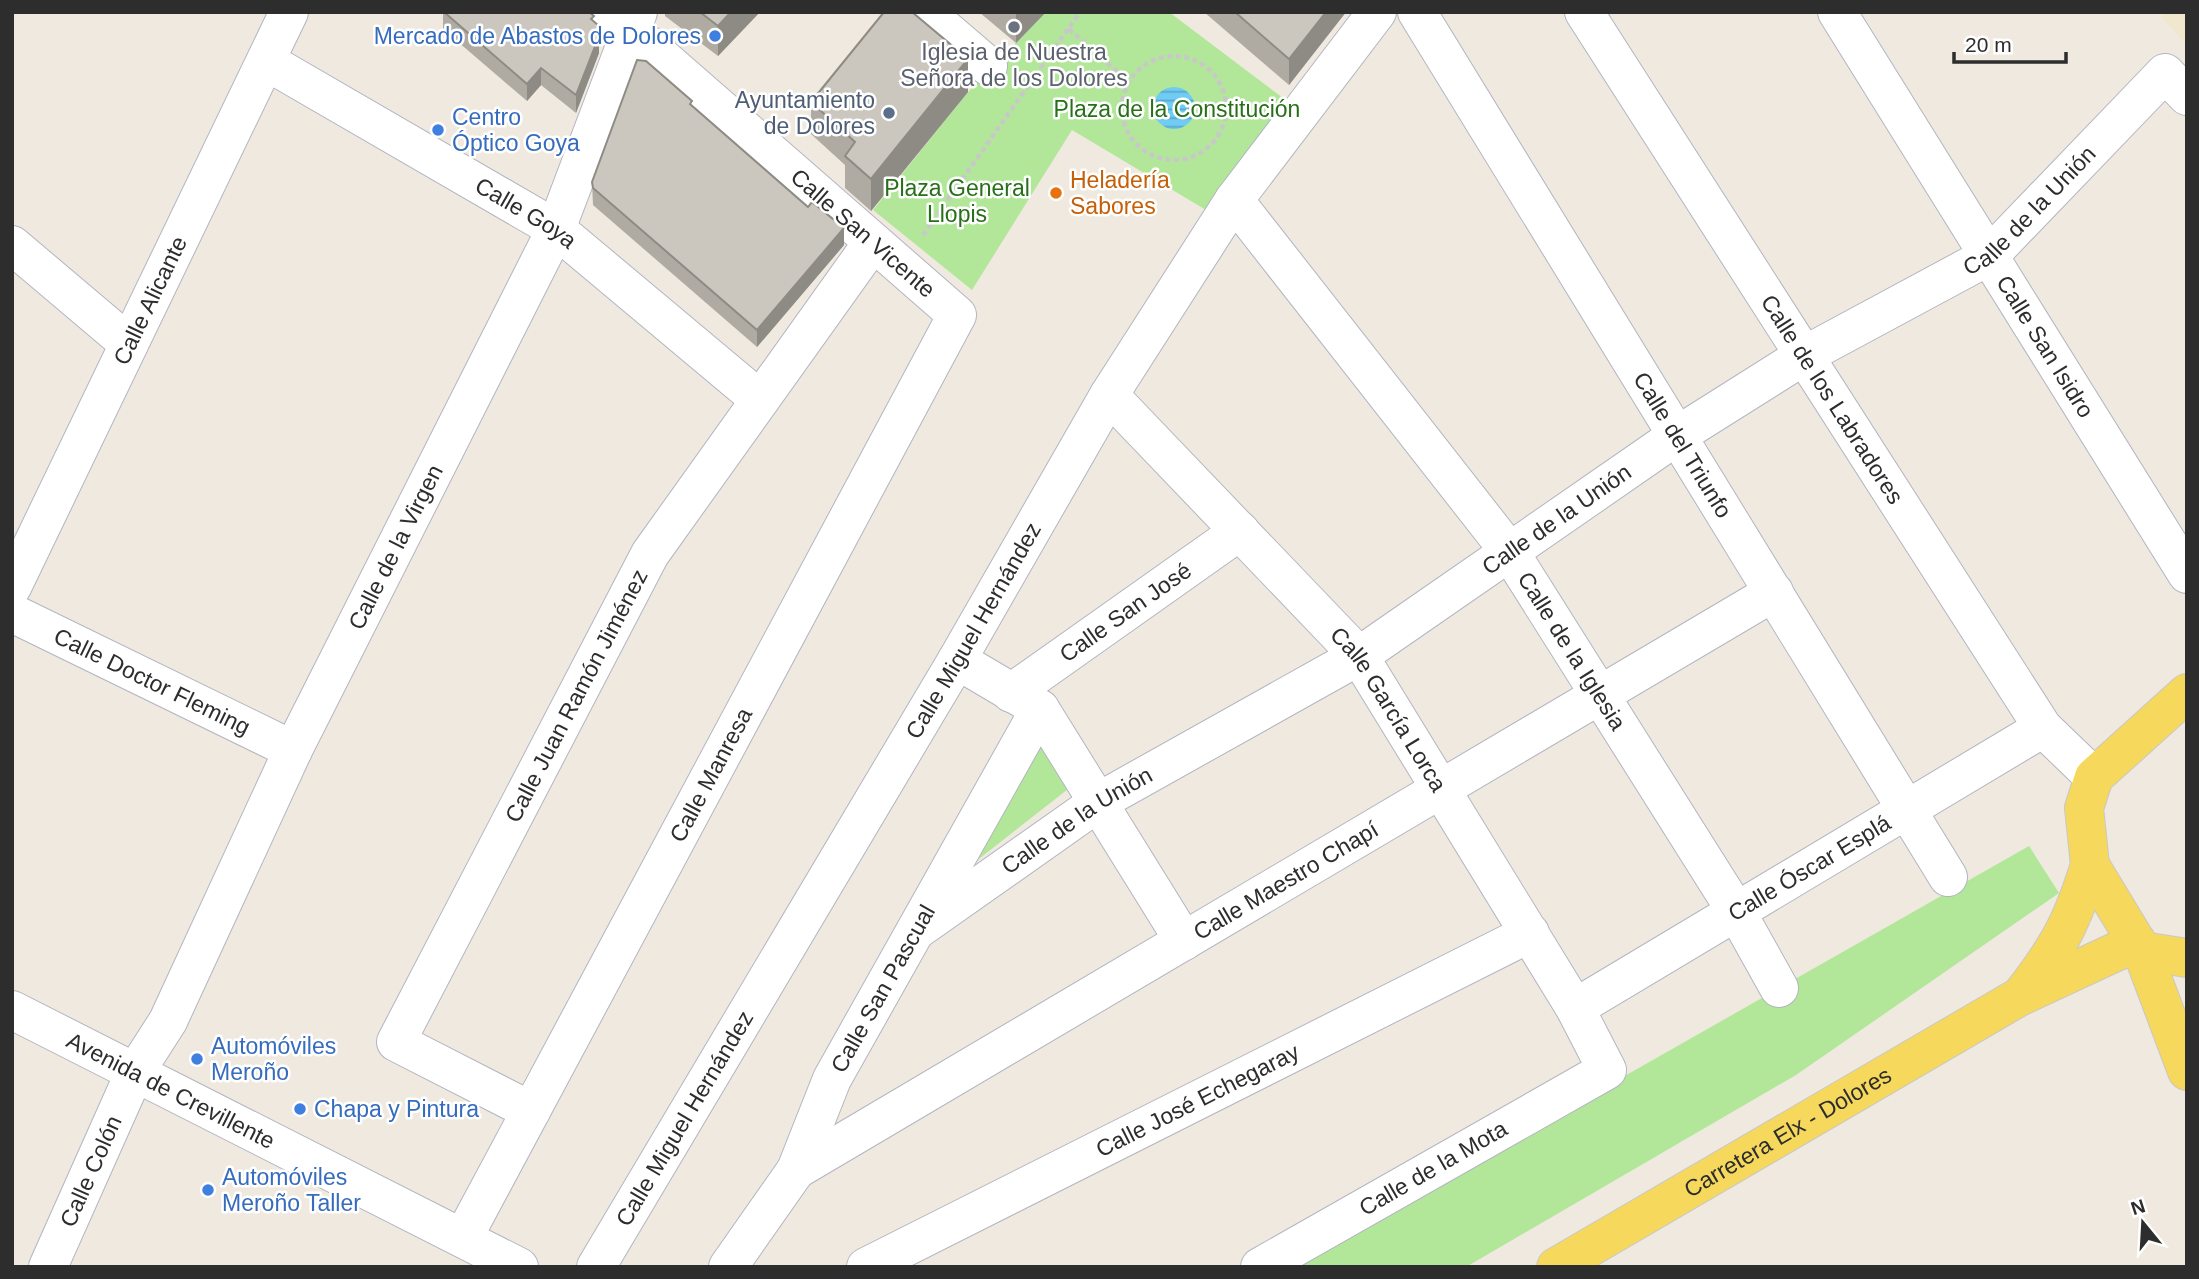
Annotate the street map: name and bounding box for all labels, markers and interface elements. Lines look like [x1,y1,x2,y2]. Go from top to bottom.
marker: Iglesia de Nuestra Señora de los Dolores [1006,19,1022,35]
scale bar [1954,21,2066,65]
place label: Mercado de Abastos de Dolores [374,23,701,49]
marker: Mercado de Abastos de Dolores [707,28,723,44]
text: 20 m [1965,33,2012,56]
place label: Iglesia de Nuestra Señora de los Dolores [900,39,1128,91]
place label: Ayuntamiento de Dolores [735,87,875,139]
park label: Plaza de la Constitución [1054,96,1300,122]
place label: Centro Óptico Goya [452,104,580,156]
marker: Ayuntamiento de Dolores [881,105,897,121]
marker: Centro Óptico Goya [430,122,446,138]
street label: Calle de la Unión [1959,140,2101,280]
street label: Calle San Vicente [786,163,940,303]
place label: Heladería Sabores [1070,167,1170,219]
street label: Calle Goya [471,172,582,254]
park label: Plaza General Llopis [884,175,1030,227]
marker: Heladería Sabores [1048,185,1064,201]
street label: Calle Alicante [108,232,192,369]
street label: Calle San Isidro [1991,271,2099,422]
street label: Calle de los Labradores [1756,290,1909,509]
street label: Calle del Triunfo [1628,367,1737,523]
street label: Calle de la Unión [1477,459,1636,580]
street label: Calle de la Virgen [343,460,448,634]
street label: Calle Miguel Hernández [900,518,1046,743]
street label: Calle San José [1055,557,1196,667]
street label: Calle Juan Ramón Jiménez [500,565,653,827]
street label: Calle de la Iglesia [1513,567,1632,735]
street label: Calle García Lorca [1325,621,1452,796]
street label: Calle Doctor Fleming [50,623,255,740]
street label: Calle Manresa [664,703,757,846]
street label: Calle de la Unión [996,761,1157,879]
street label: Calle Óscar Esplá [1724,809,1895,926]
street label: Calle Maestro Chapí [1189,816,1383,945]
street label: Calle San Pascual [825,900,940,1077]
street label: Calle Miguel Hernández [610,1006,758,1231]
street label: Avenida de Crevillente [62,1027,279,1154]
place label: Automóviles Meroño [211,1033,336,1085]
street label: Calle José Echegaray [1092,1038,1304,1162]
marker: Automóviles Meroño [189,1051,205,1067]
street label: Carretera Elx - Dolores [1679,1061,1896,1203]
place label: Chapa y Pintura [314,1096,479,1122]
marker: Chapa y Pintura [292,1101,308,1117]
street label: Calle Colón [55,1111,127,1231]
street label: Calle de la Mota [1355,1115,1512,1221]
place label: Automóviles Meroño Taller [222,1164,361,1216]
marker: Automóviles Meroño Taller [200,1182,216,1198]
north arrow [2108,1188,2178,1258]
text: N [2128,1195,2148,1219]

